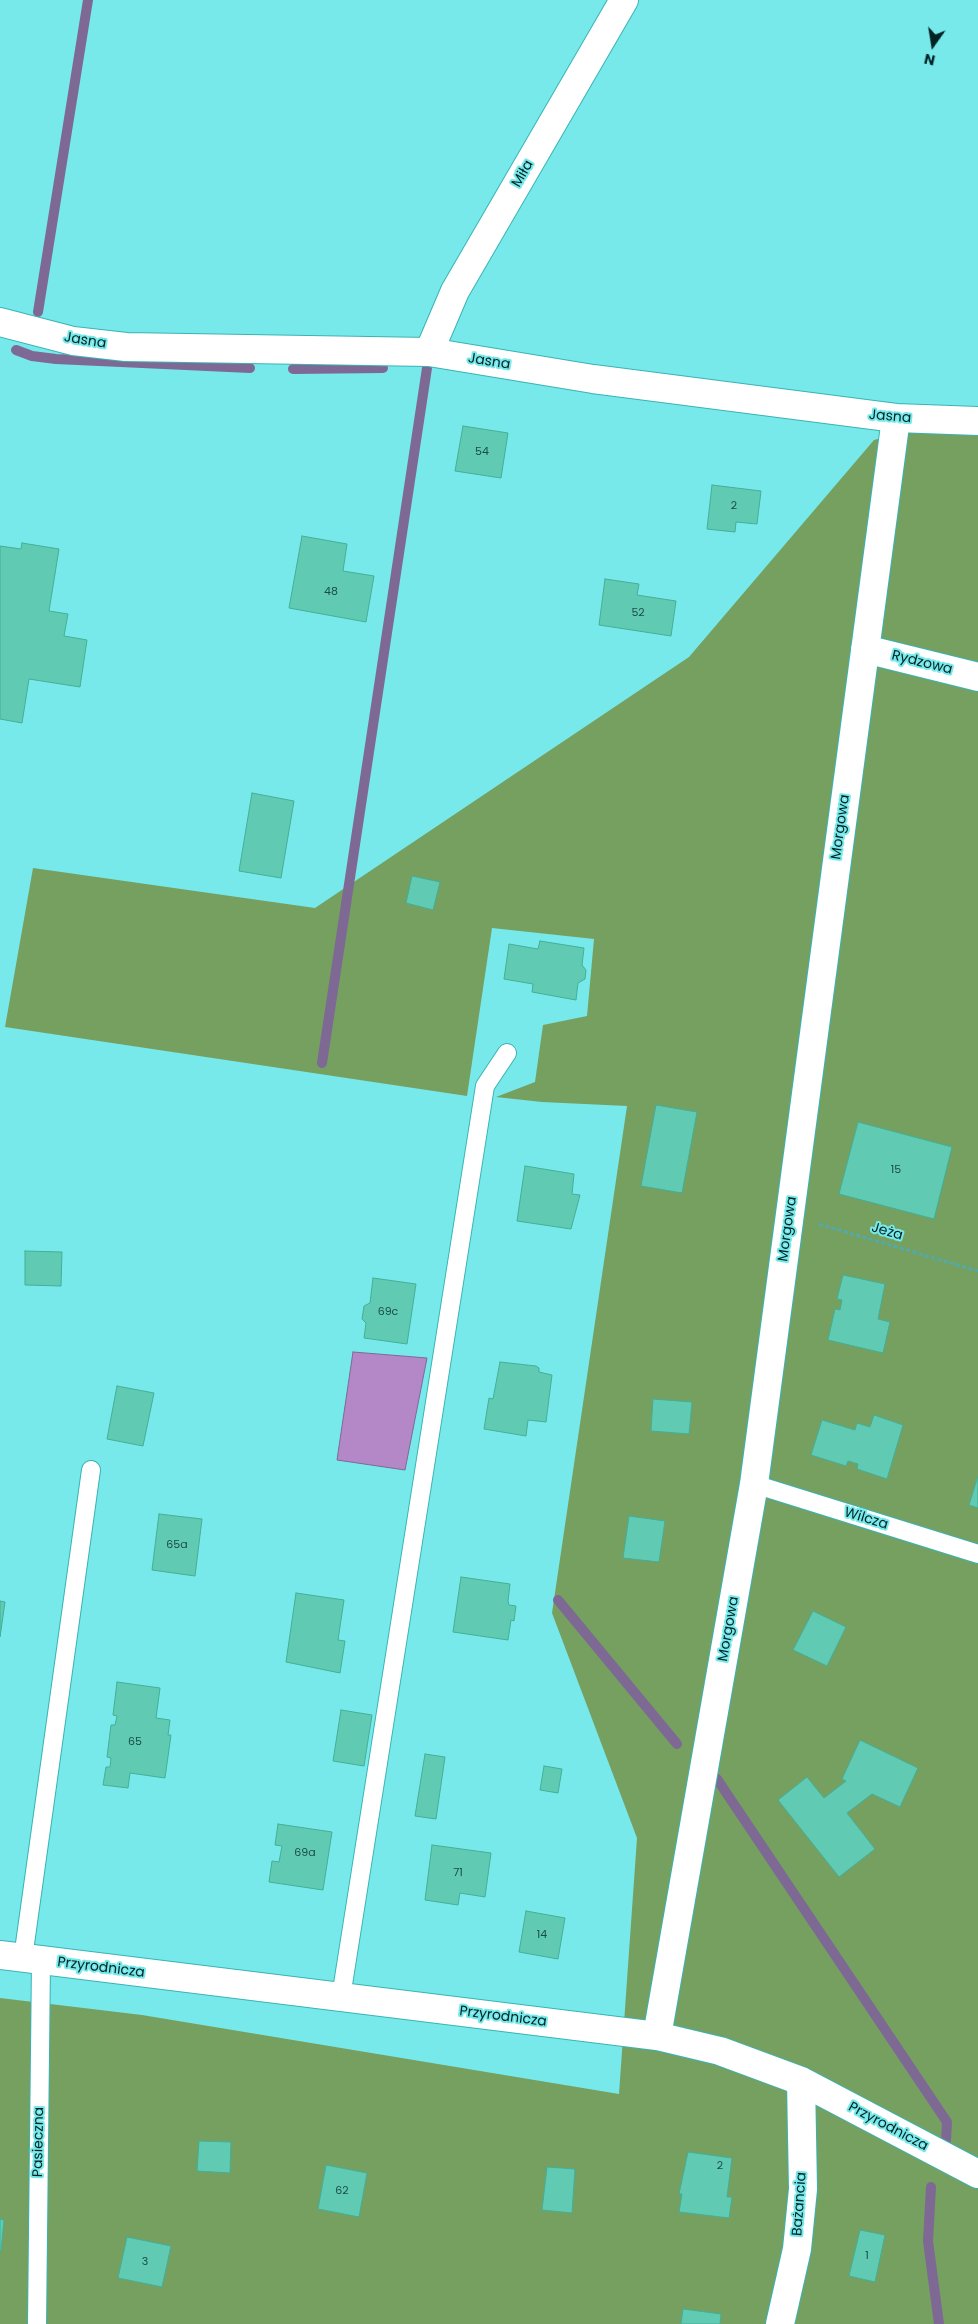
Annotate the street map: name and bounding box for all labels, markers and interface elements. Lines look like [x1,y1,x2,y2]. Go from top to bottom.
north arrow [908,20,958,70]
text: N [922,49,937,71]
street label: Miła [509,157,537,191]
street label: Jasna [63,329,107,353]
street label: Jasna [467,350,511,374]
street label: Jasna [868,407,912,427]
house number: 54 [475,445,489,459]
house number: 2 [731,499,737,513]
house number: 48 [324,585,338,599]
house number: 52 [631,606,645,620]
street label: Rydzowa [890,647,954,679]
street label: Morgowa [828,793,854,861]
house number: 15 [891,1163,901,1177]
street label: Morgowa [775,1195,801,1263]
street label: Jeża [869,1220,905,1244]
house number: 69c [378,1305,398,1319]
street label: Wilcza [842,1504,890,1534]
house number: 65a [166,1538,188,1552]
street label: Morgowa [715,1595,743,1663]
house number: 65 [128,1735,142,1749]
house number: 69a [294,1846,316,1860]
house number: 71 [453,1866,463,1880]
house number: 14 [537,1928,547,1942]
street label: Przyrodnicza [56,1954,146,1982]
street label: Przyrodnicza [458,2003,548,2031]
street label: Przyrodnicza [845,2099,931,2155]
street label: Pasieczna [30,2107,48,2177]
house number: 2 [717,2159,723,2173]
street label: Bażancia [789,2171,811,2237]
house number: 62 [335,2184,349,2198]
house number: 1 [865,2249,869,2263]
house number: 3 [142,2255,148,2269]

